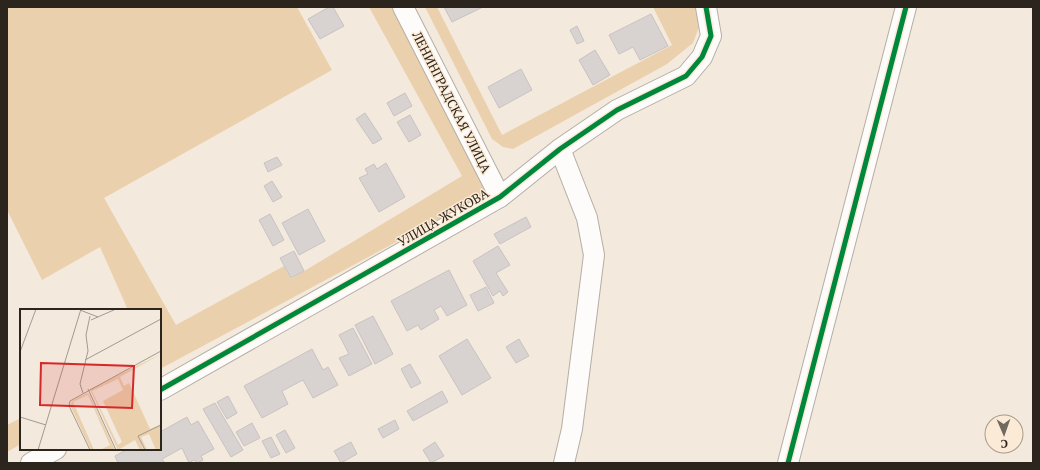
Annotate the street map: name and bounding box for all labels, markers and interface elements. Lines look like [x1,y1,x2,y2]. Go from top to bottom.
street label: ЛЕНИНГРАДСКАЯ УЛИЦА [408,27,496,176]
street label: УЛИЦА ЖУКОВА [394,184,492,250]
inset map [20,309,161,450]
north arrow [984,414,1024,454]
text: С [1001,437,1008,451]

